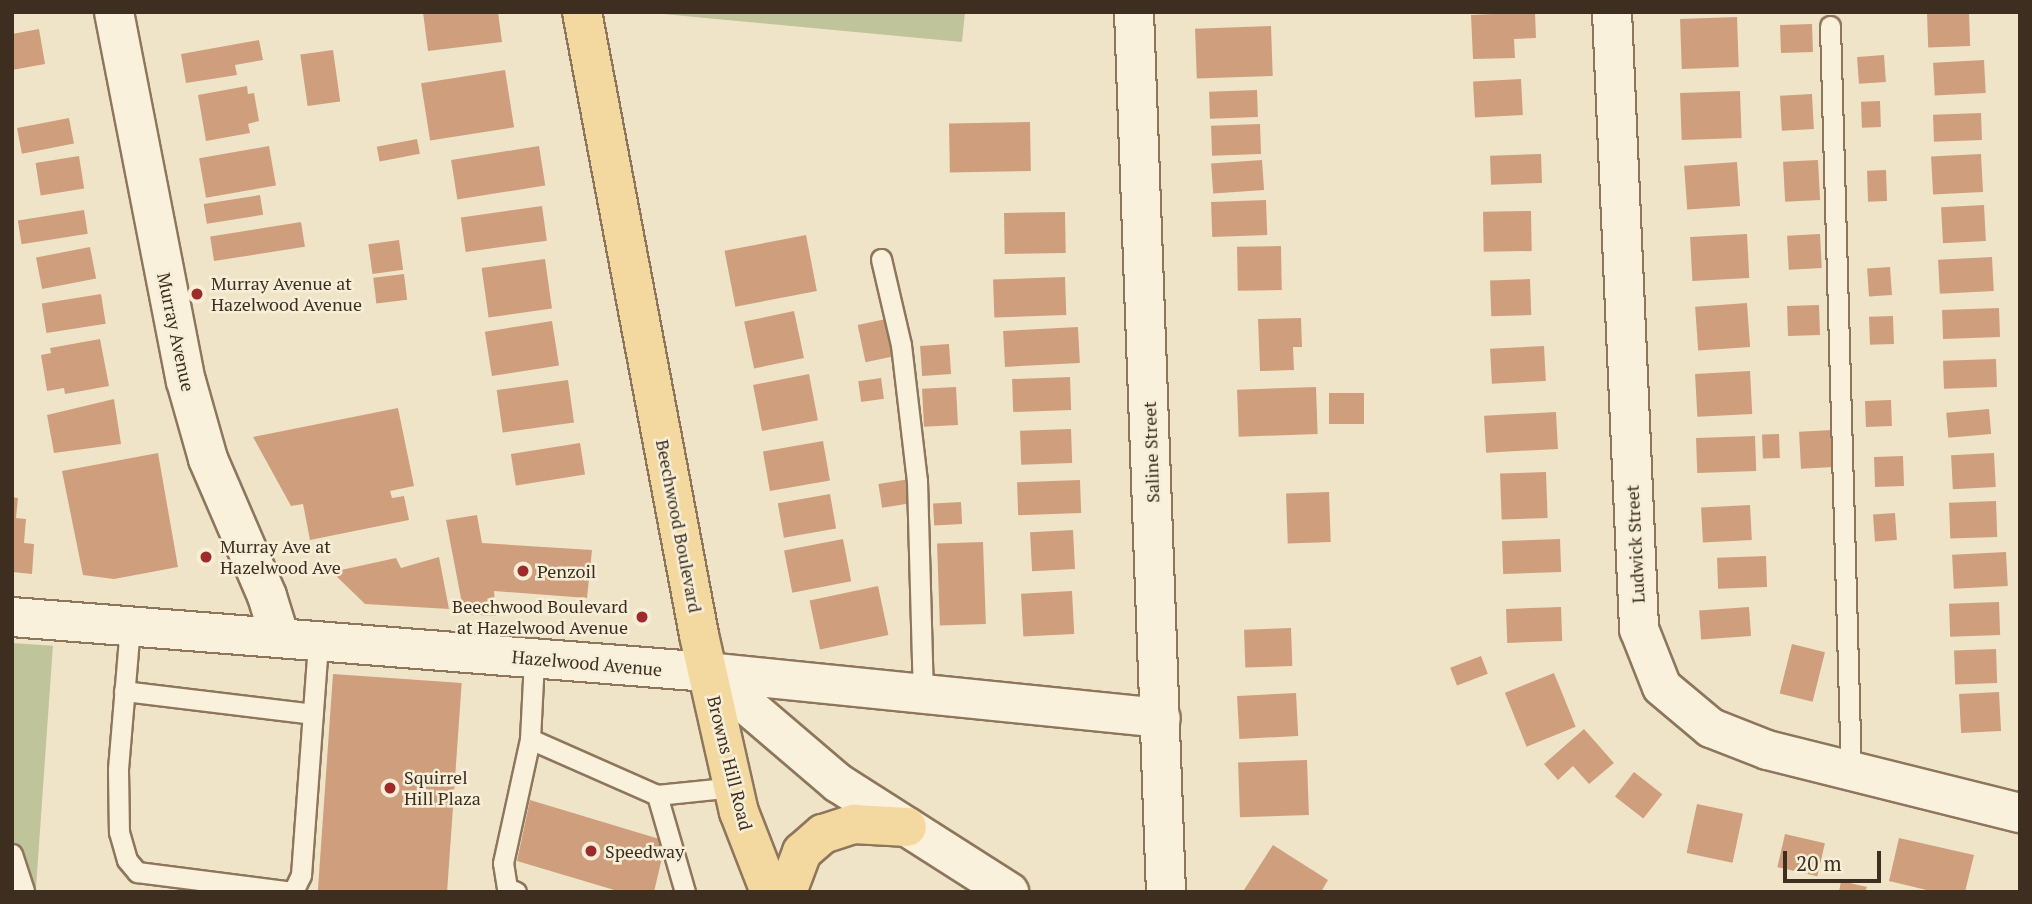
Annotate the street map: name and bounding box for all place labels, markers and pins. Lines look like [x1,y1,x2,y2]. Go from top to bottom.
place label: Murray Avenue at Hazelwood Avenue [211,273,362,316]
marker: Murray Avenue at Hazelwood Avenue [189,286,205,302]
place label: Murray Ave at Hazelwood Ave [220,536,341,578]
marker: Murray Ave at Hazelwood Ave [198,549,214,565]
place label: Penzoil [537,560,596,582]
marker: Penzoil [515,563,531,579]
place label: Beechwood Boulevard at Hazelwood Avenue [452,596,628,638]
marker: Beechwood Boulevard at Hazelwood Avenue [634,609,650,625]
place label: Squirrel Hill Plaza [404,767,481,810]
marker: Squirrel Hill Plaza [382,780,398,796]
place label: Speedway [605,840,684,862]
marker: Speedway [583,843,599,859]

